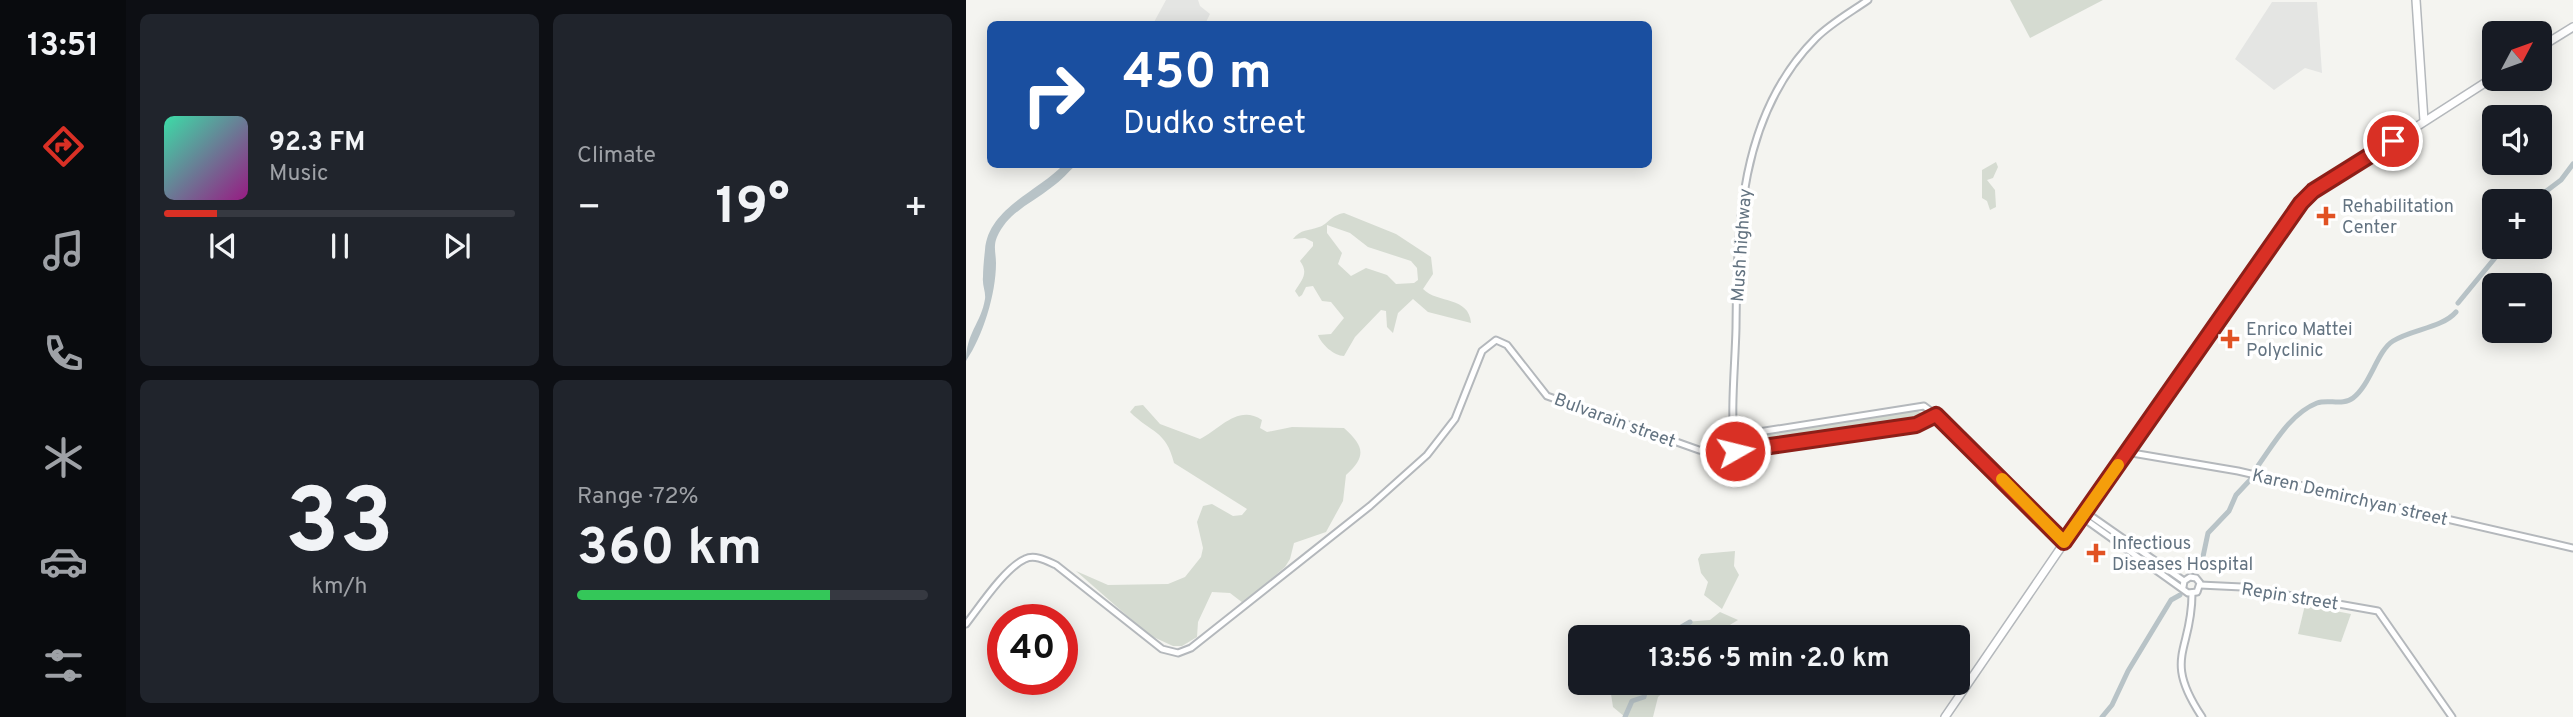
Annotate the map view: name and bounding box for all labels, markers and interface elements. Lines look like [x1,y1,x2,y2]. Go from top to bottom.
north arrow [2482,21,2552,91]
map controls [2482,21,2552,343]
text: 13:51 [27,27,99,67]
text: 450 m [1123,44,1272,106]
icon: right [1008,49,1099,140]
text: Dudko street [1123,105,1306,145]
button: sound [2482,105,2552,175]
pin [2363,111,2423,171]
icon: directions [39,122,88,171]
icon: arrive [2374,122,2412,160]
text: 92.3 FM [269,127,365,160]
text: Climate [577,142,656,171]
text: Music [269,160,329,189]
text: 19° [715,176,790,242]
text: − [577,185,602,234]
text: + [903,185,928,234]
street label: Mush highway [1727,188,1758,303]
button: + [2482,189,2552,259]
place label: Rehabilitation Center [2342,196,2454,240]
marker: Rehabilitation Center [2316,206,2336,226]
icon: music [39,226,88,275]
icon: previous [204,227,242,265]
icon: pause [321,227,359,265]
icon: next [438,227,476,265]
button: − [2482,273,2552,343]
place label: Enrico Mattei Polyclinic [2246,319,2353,363]
icon: phone [39,329,88,378]
marker: Enrico Mattei Polyclinic [2220,329,2240,349]
street label: Bulvarain street [1551,389,1678,454]
position arrow [1698,414,1772,488]
icon: climate [39,433,88,482]
street label: Karen Demirchyan street [2250,465,2450,532]
text: 33 [285,470,394,585]
text: Range · 72% [577,483,699,512]
text: 360 km [577,517,762,583]
place label: Infectious Diseases Hospital [2112,533,2253,577]
icon: car [39,537,88,586]
marker: Infectious Diseases Hospital [2086,543,2106,563]
text: km/h [312,573,367,602]
street label: Repin street [2240,578,2340,616]
speed limit sign: 40 [987,604,1078,695]
icon: filters [39,641,88,690]
text: 13:56 · 5 min · 2.0 km [1648,643,1890,676]

